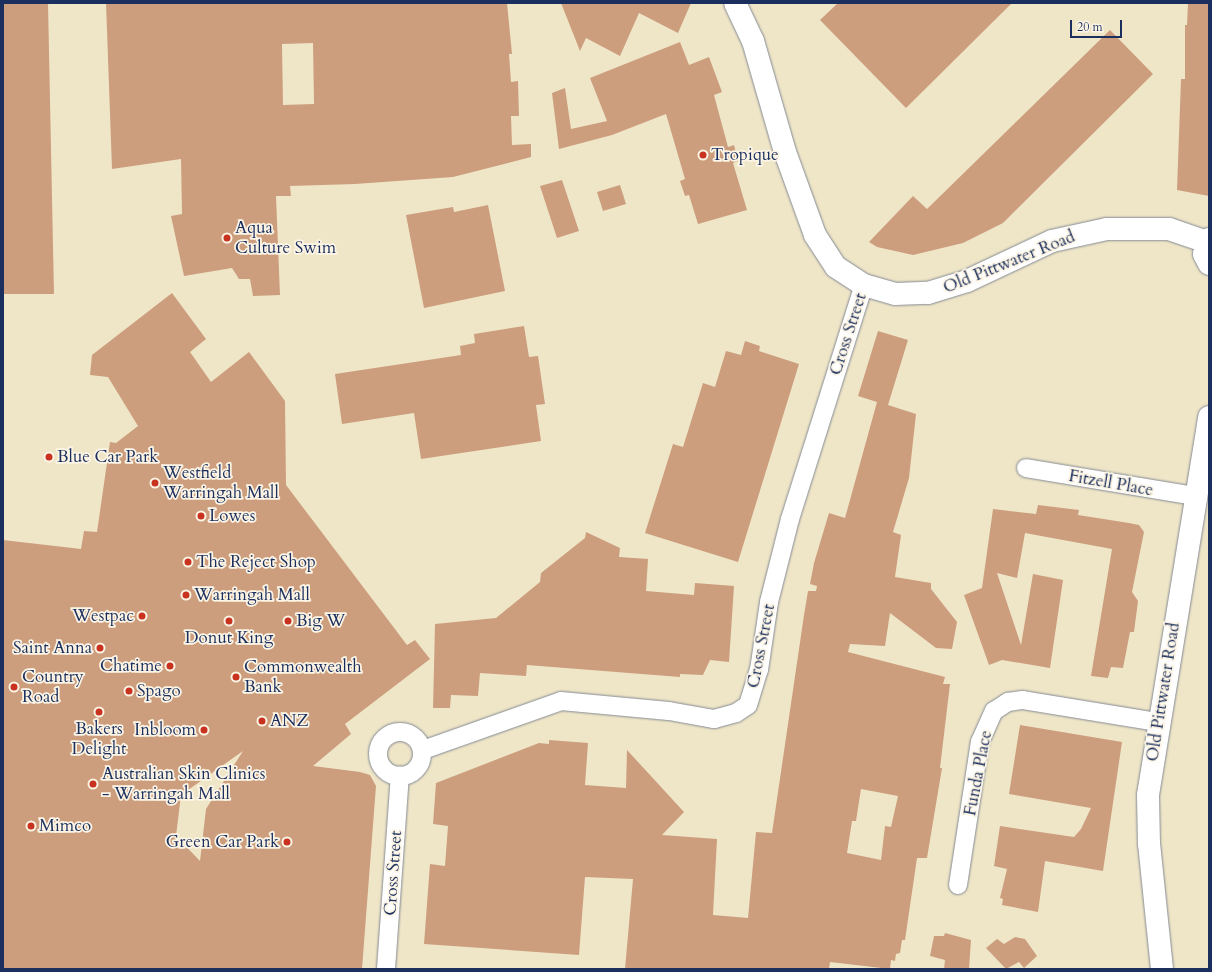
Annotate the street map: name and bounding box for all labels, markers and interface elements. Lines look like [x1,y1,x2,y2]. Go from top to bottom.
scale bar [1072,12,1124,38]
text: 20 m [1077,19,1103,35]
place label: Tropique [711,145,779,165]
marker: Tropique [698,150,708,160]
place label: Aqua Culture Swim [235,218,336,258]
street label: Old Pittwater Road [940,226,1078,298]
marker: Aqua Culture Swim [222,233,232,243]
street label: Cross Street [825,290,871,378]
place label: Blue Car Park [57,447,158,467]
marker: Blue Car Park [44,452,54,462]
place label: Westfield Warringah Mall [163,463,279,503]
street label: Fitzell Place [1067,466,1155,500]
marker: Westfield Warringah Mall [150,478,160,488]
place label: Lowes [209,506,256,526]
marker: Lowes [196,511,206,521]
place label: The Reject Shop [196,552,316,572]
marker: The Reject Shop [183,557,193,567]
place label: Warringah Mall [194,585,310,605]
marker: Warringah Mall [181,590,191,600]
street label: Cross Street [743,602,779,690]
place label: Westpac [72,606,134,626]
marker: Westpac [137,611,147,621]
place label: Big W [296,611,345,631]
marker: Donut King [224,616,234,626]
marker: Big W [283,616,293,626]
street label: Old Pittwater Road [1142,621,1184,763]
place label: Donut King [185,628,273,648]
place label: Saint Anna [13,638,92,658]
marker: Saint Anna [95,643,105,653]
place label: Chatime [100,656,162,676]
place label: Commonwealth Bank [244,657,362,697]
marker: Chatime [165,661,175,671]
place label: Country Road [22,667,84,707]
marker: Commonwealth Bank [231,672,241,682]
place label: Spago [137,681,181,701]
marker: Country Road [9,682,19,692]
marker: Spago [124,686,134,696]
marker: Bakers Delight [94,707,104,717]
place label: ANZ [270,711,309,731]
marker: ANZ [257,716,267,726]
place label: Bakers Delight [72,719,126,759]
place label: Inbloom [134,720,196,740]
marker: Inbloom [199,725,209,735]
street label: Funda Place [960,728,996,818]
place label: Australian Skin Clinics - Warringah Mall [102,764,265,804]
marker: Australian Skin Clinics - Warringah Mall [87,778,99,790]
place label: Mimco [39,816,91,836]
marker: Mimco [26,821,36,831]
street label: Cross Street [380,830,406,916]
place label: Green Car Park [166,832,279,852]
marker: Green Car Park [282,837,292,847]

